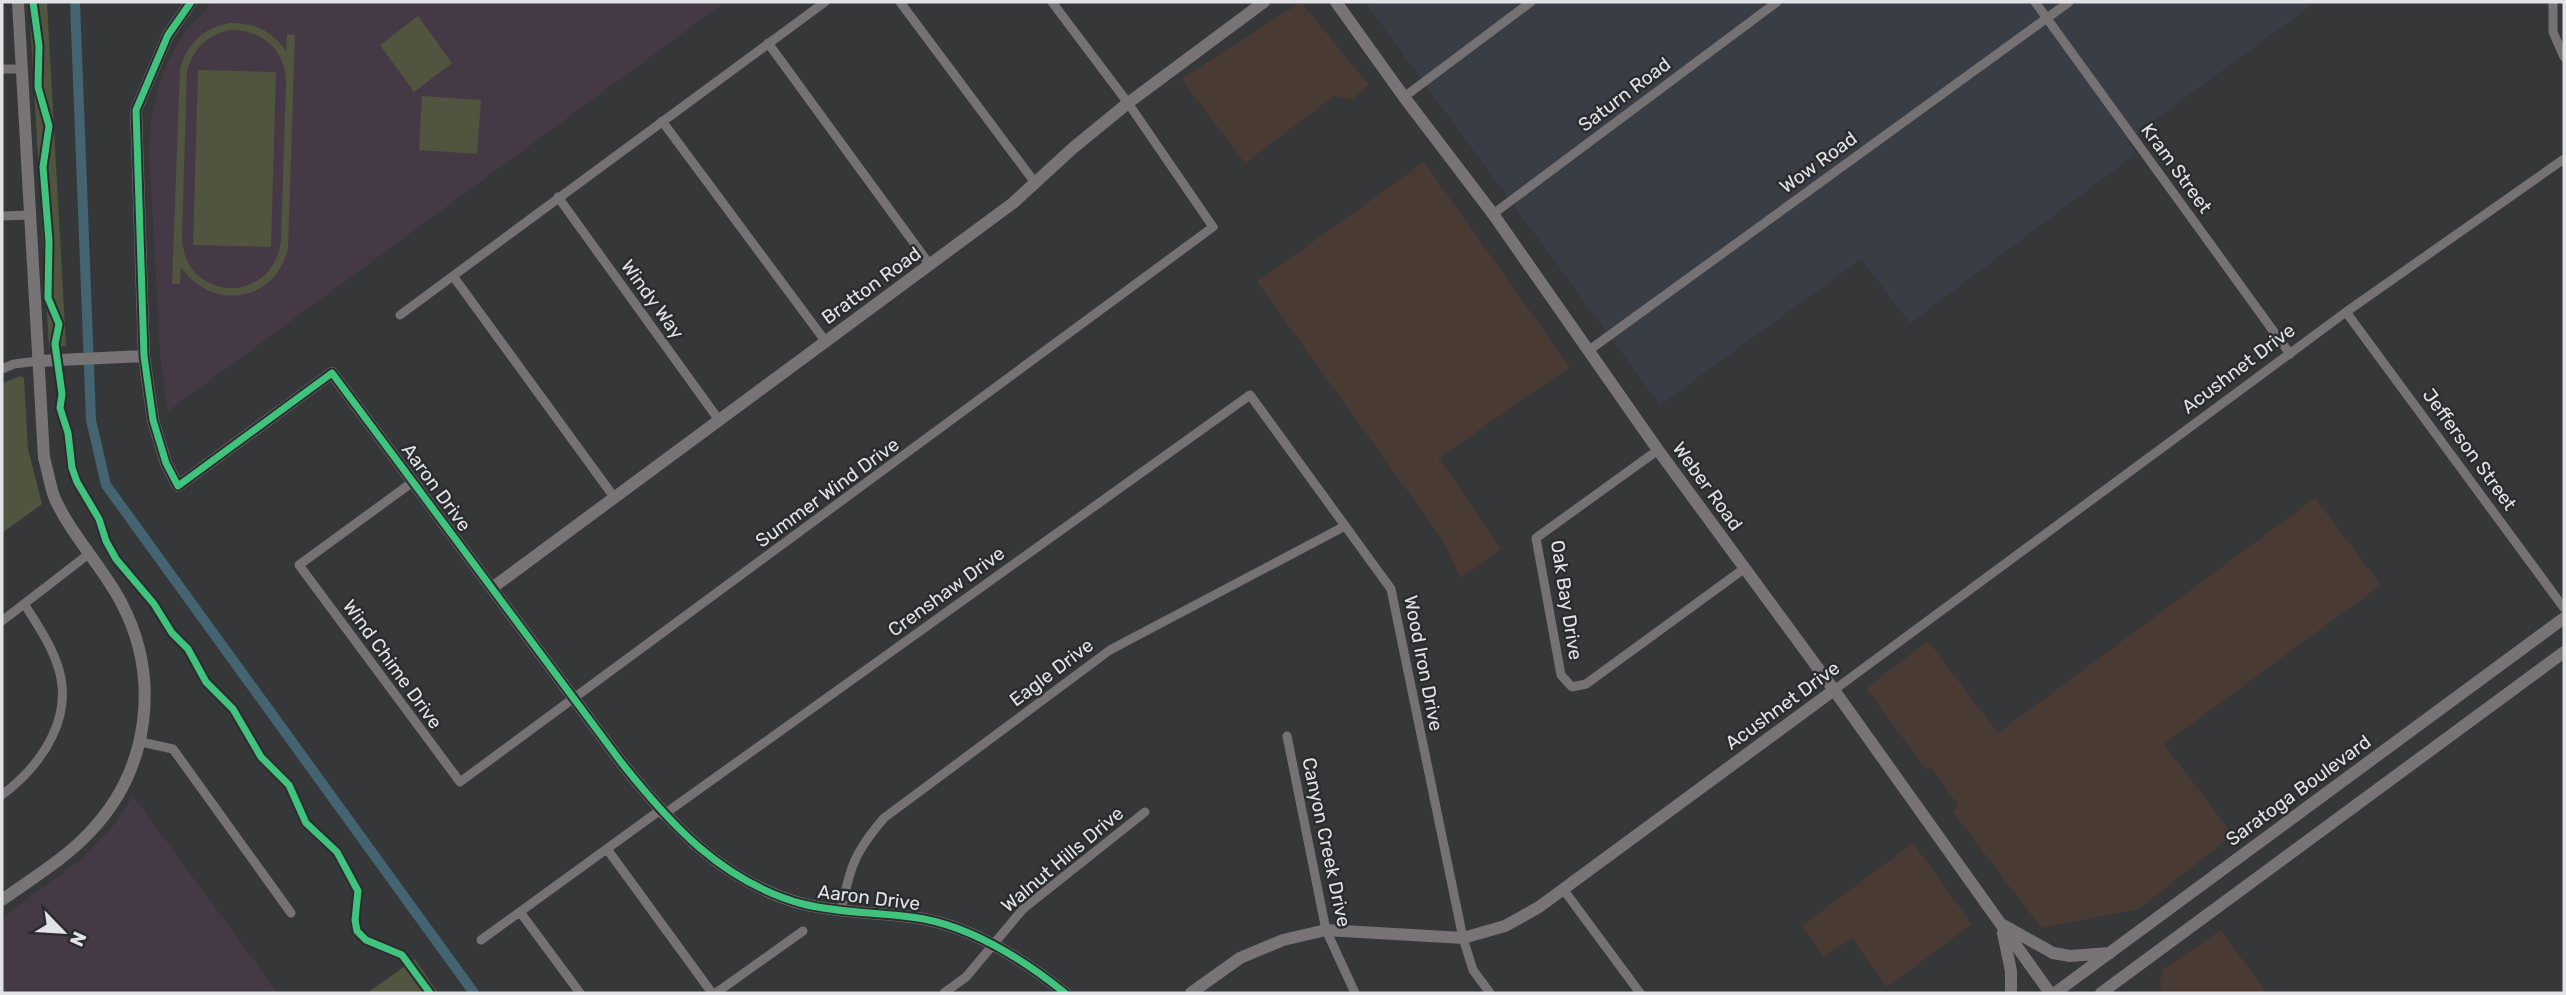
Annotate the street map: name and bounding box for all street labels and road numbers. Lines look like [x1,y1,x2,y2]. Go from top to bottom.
street label: Saturn Road [1574,52,1675,137]
street label: Kram Street [2136,119,2217,218]
street label: Wow Road [1775,127,1861,198]
street label: Bratton Road [817,242,925,329]
street label: Windy Way [616,255,689,343]
street label: Acushnet Drive [2177,318,2299,418]
street label: Jefferson Street [2418,384,2522,515]
street label: Summer Wind Drive [751,433,904,552]
street label: Weber Road [1668,438,1747,535]
street label: Aaron Drive [397,439,476,536]
street label: Oak Bay Drive [1546,539,1587,662]
street label: Crenshaw Drive [883,541,1009,641]
street label: Wood Iron Drive [1399,593,1448,733]
street label: Wind Chime Drive [338,595,447,733]
street label: Eagle Drive [1005,633,1098,711]
street label: Acushnet Drive [1721,656,1844,755]
street label: Saratoga Boulevard [2221,730,2375,851]
street label: Canyon Creek Drive [1297,755,1356,929]
street label: Walnut Hills Drive [997,802,1128,917]
street label: Aaron Drive [816,880,921,915]

